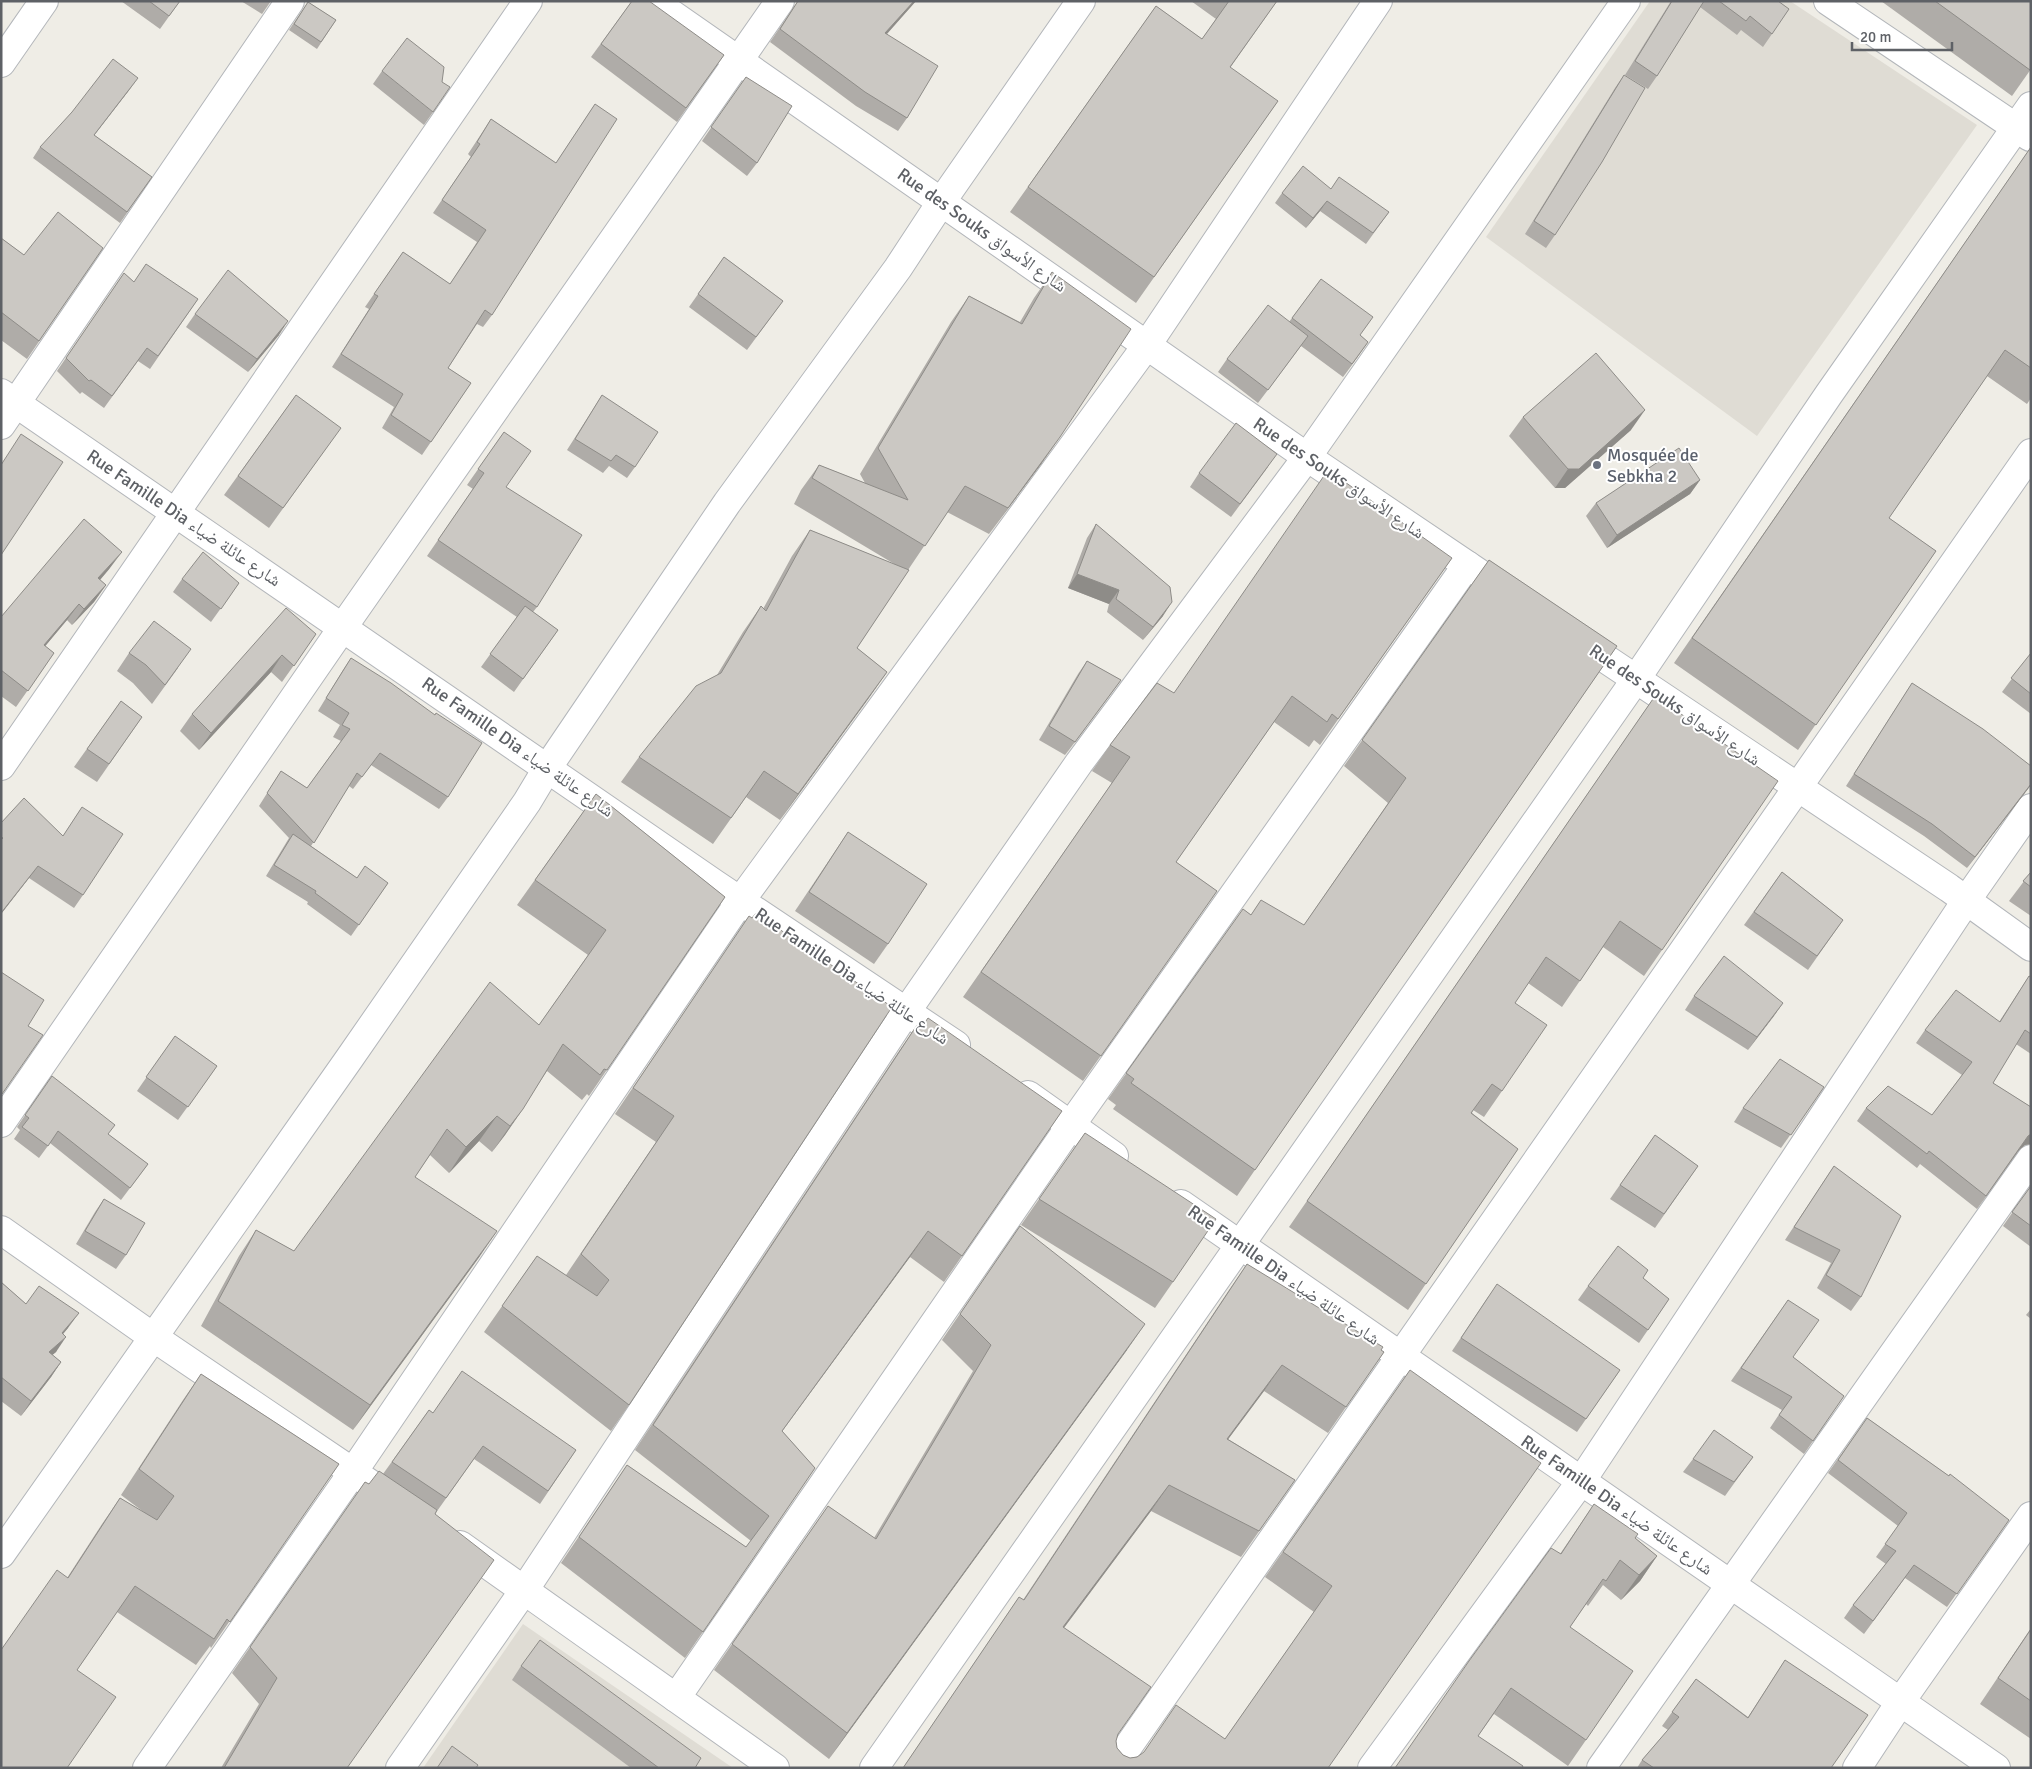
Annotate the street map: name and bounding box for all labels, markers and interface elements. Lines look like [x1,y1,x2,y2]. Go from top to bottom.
scale bar [1852,20,1952,52]
text: 20 m [1860,28,1891,46]
street label: Rue des Souks شارع الأسواق [893,163,1071,297]
street label: Rue des Souks شارع الأسواق [1249,413,1429,543]
place label: Mosquée de Sebkha 2 [1607,444,1699,487]
street label: Rue Famille Dia شارع عائلة ضياء [83,445,285,591]
marker: Mosquée de Sebkha 2 [1591,459,1603,471]
street label: Rue des Souks شارع الأسواق [1585,640,1765,770]
street label: Rue Famille Dia شارع عائلة ضياء [418,672,618,822]
street label: Rue Famille Dia شارع عائلة ضياء [751,903,953,1049]
street label: Rue Famille Dia شارع عائلة ضياء [1184,1200,1384,1350]
street label: Rue Famille Dia شارع عائلة ضياء [1517,1430,1717,1580]

